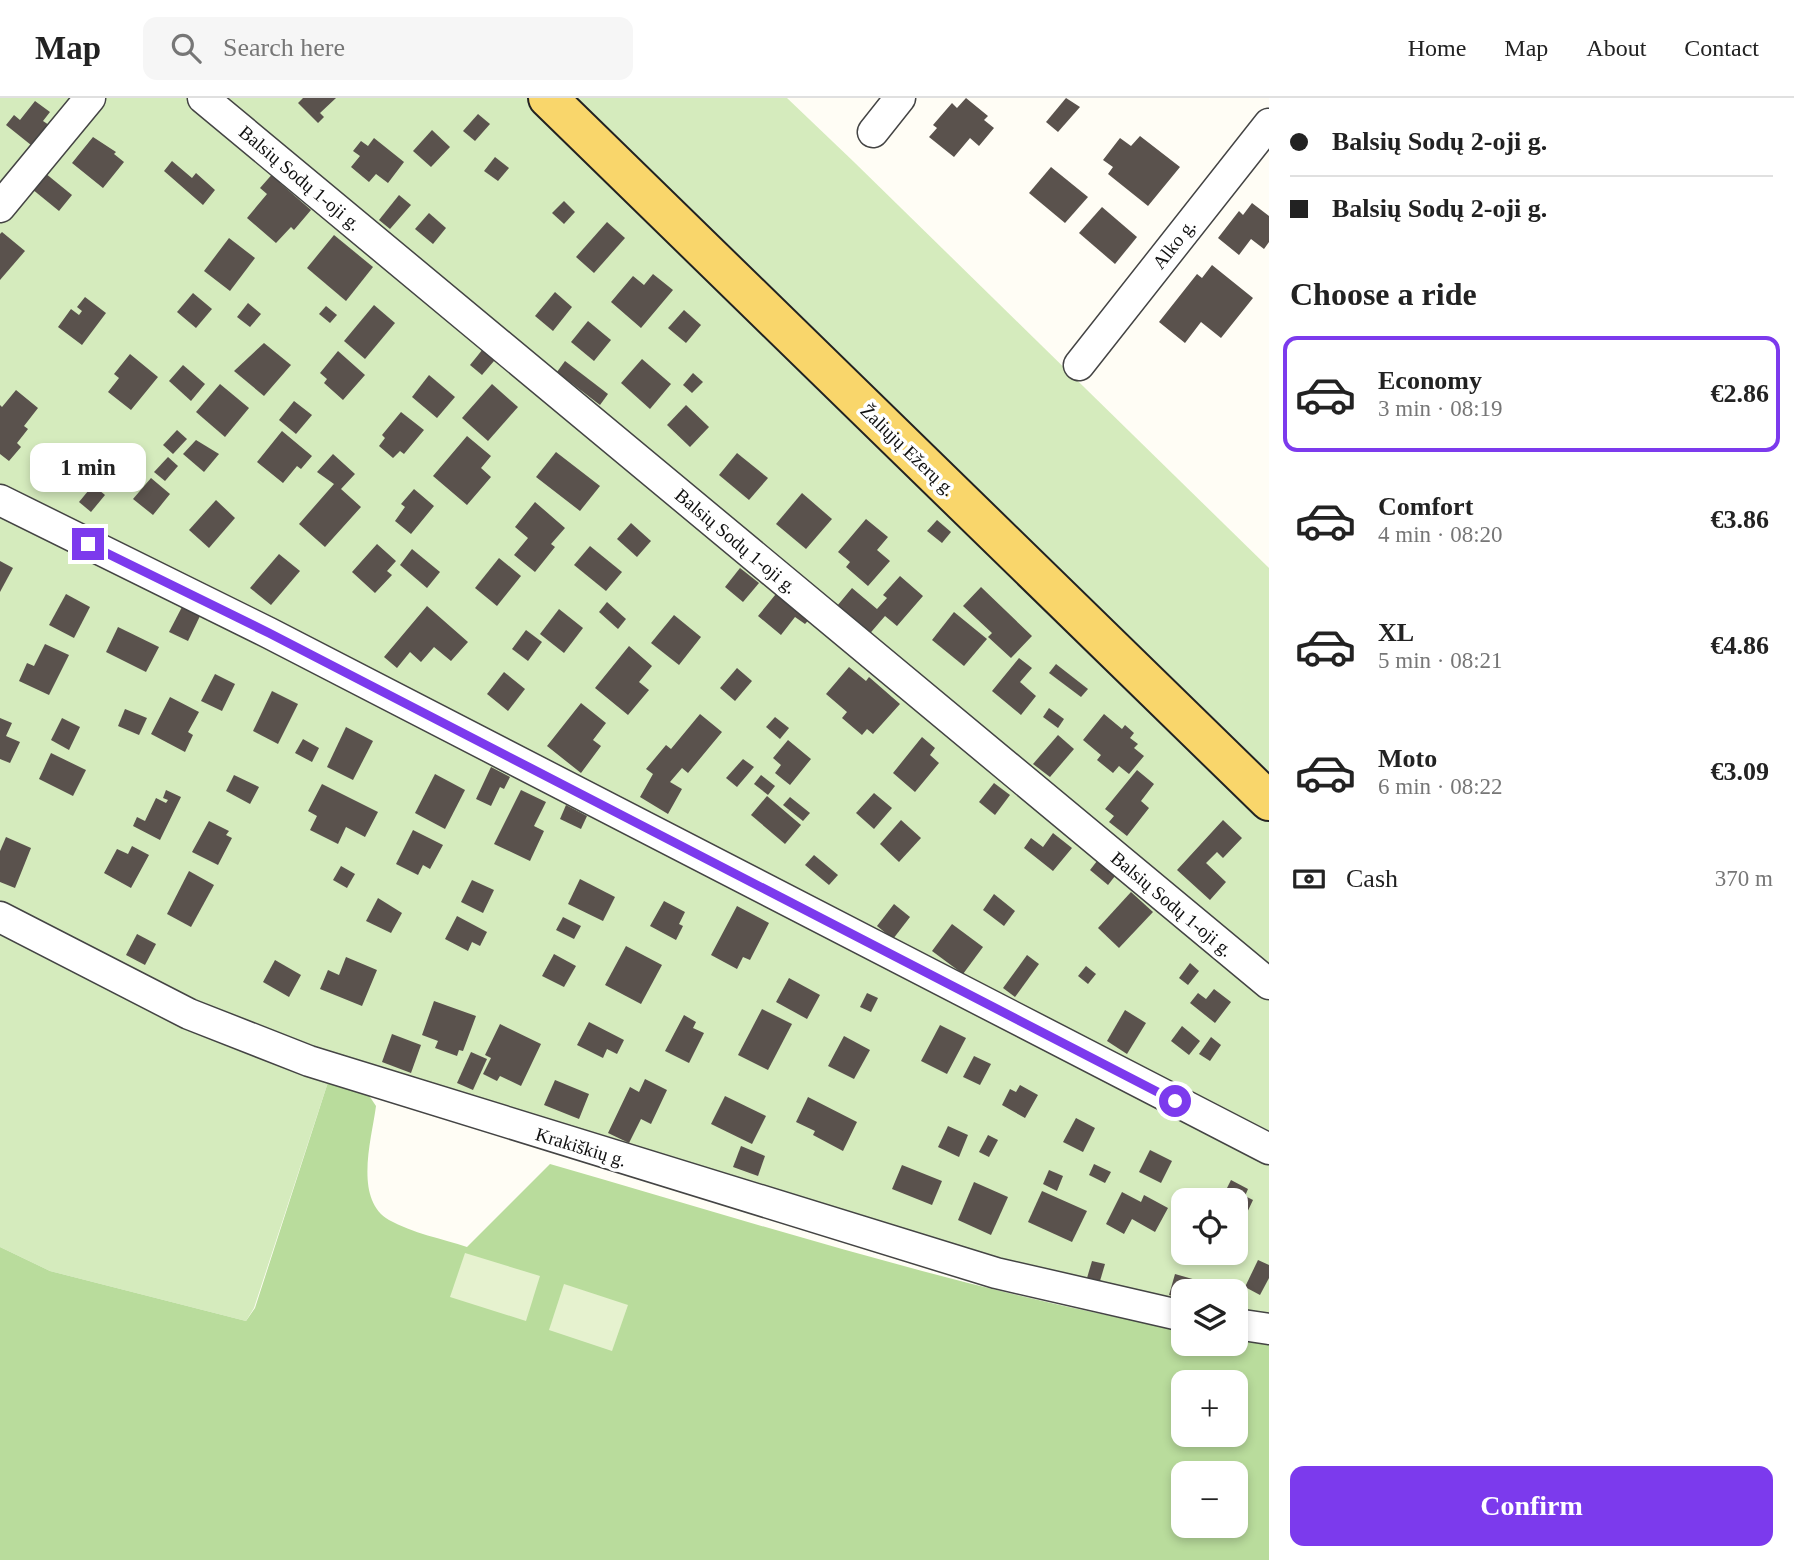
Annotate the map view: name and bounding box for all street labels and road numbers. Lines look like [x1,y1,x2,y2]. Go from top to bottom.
street label: Balsių Sodų 1-oji g. [235,121,365,235]
street label: Alko g. [1148,215,1200,273]
street label: Žaliųjų Ežerų g. [856,400,960,500]
street label: Balsių Sodų 1-oji g. [671,484,801,598]
street label: Balsių Sodų 1-oji g. [1107,847,1237,961]
street label: Krakiškių g. [533,1123,629,1171]

